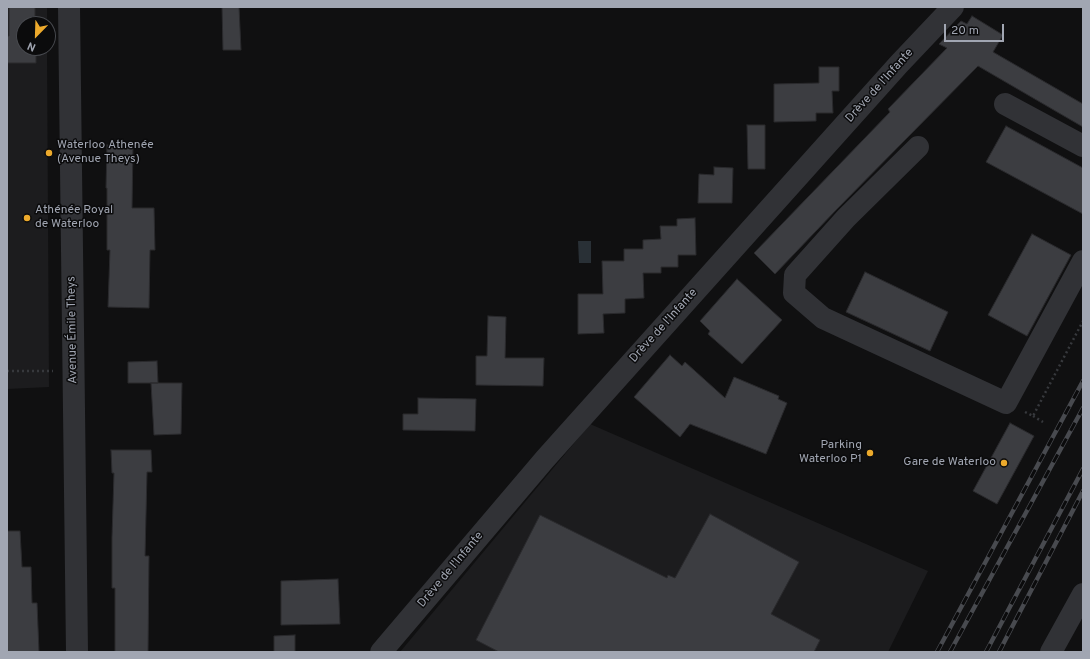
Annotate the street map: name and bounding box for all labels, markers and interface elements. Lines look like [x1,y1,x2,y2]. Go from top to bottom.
north arrow [16,16,56,56]
scale bar [946,16,1006,42]
text: 20 m [951,23,979,39]
text: N [25,38,38,54]
street label: Drève de l'Infante [843,46,917,126]
place label: Waterloo Athenée (Avenue Theys) [57,139,154,167]
marker: Waterloo Athenée (Avenue Theys) [44,148,54,158]
place label: Athénée Royal de Waterloo [35,204,113,232]
marker: Athénée Royal de Waterloo [22,213,32,223]
street label: Avenue Émile Theys [65,276,81,384]
street label: Drève de l'Infante [627,286,701,366]
place label: Parking Waterloo P1 [799,439,862,467]
marker: Parking Waterloo P1 [865,448,875,458]
place label: Gare de Waterloo [903,456,996,470]
marker: Gare de Waterloo [999,458,1009,468]
street label: Drève de l'Infante [415,529,487,611]

